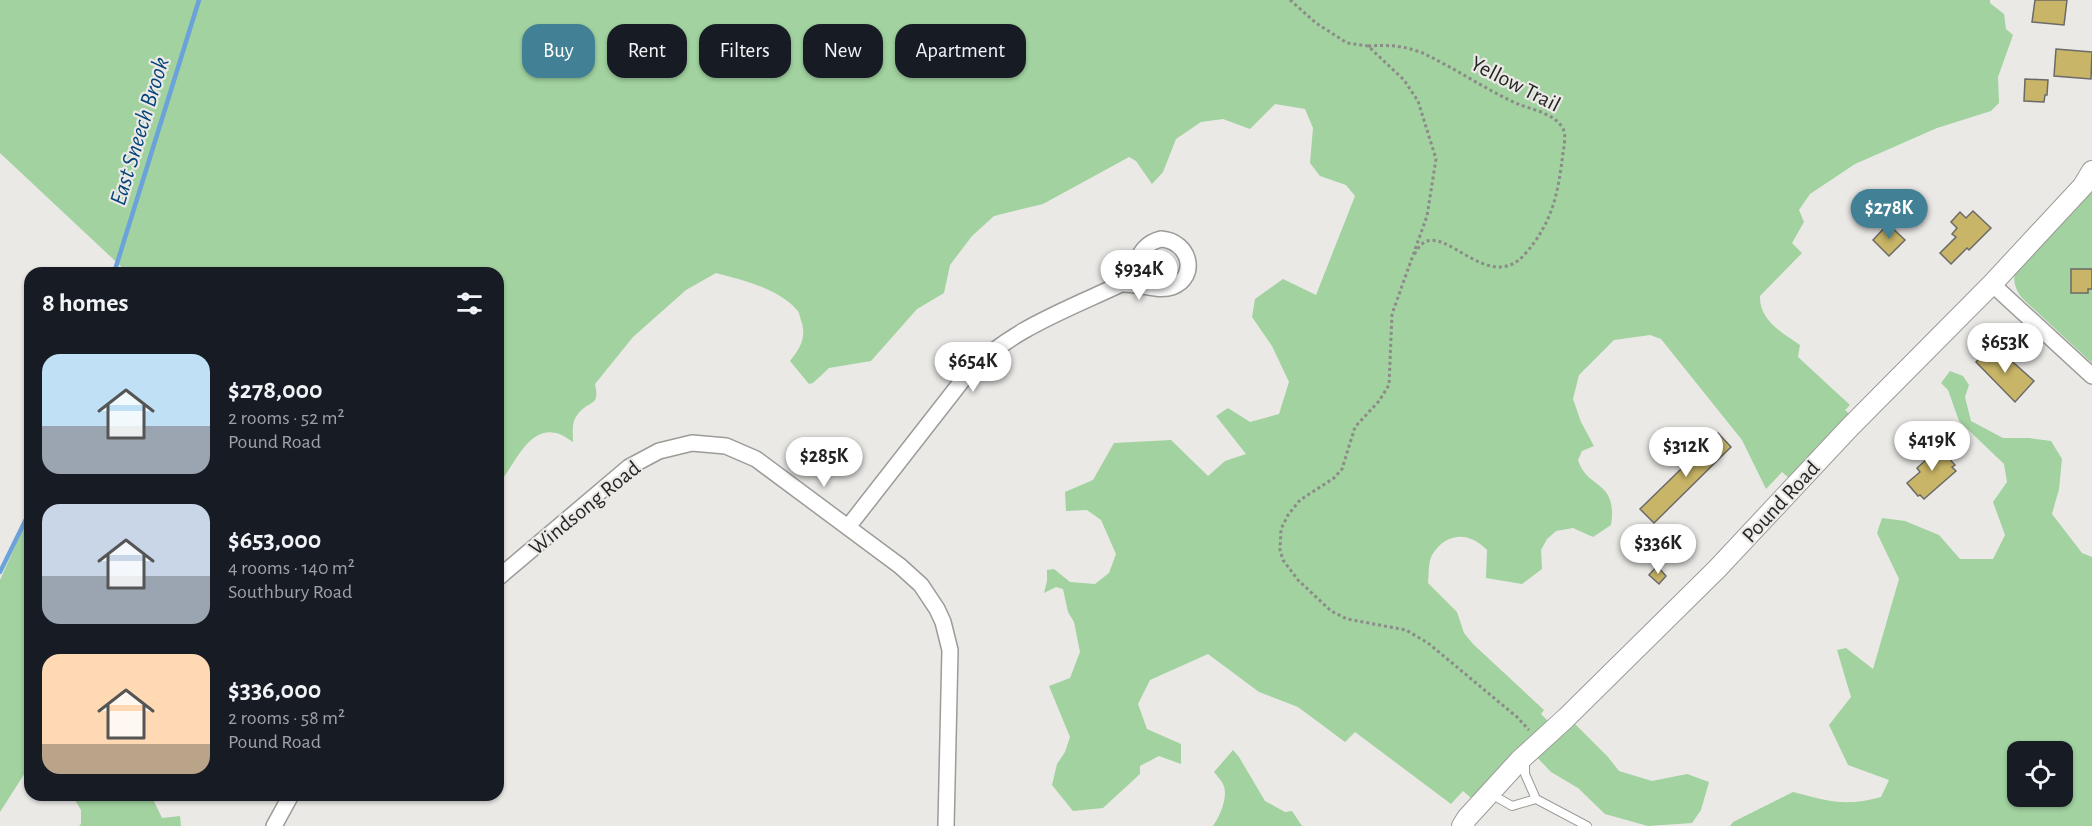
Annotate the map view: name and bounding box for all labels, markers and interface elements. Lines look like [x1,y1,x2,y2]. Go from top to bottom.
chip: Buy [522,24,595,78]
chip: Rent [607,24,687,78]
chip: Filters [699,24,791,78]
chip: New [803,24,883,78]
chip: Apartment [895,24,1026,78]
street label: Yellow Trail [1467,52,1564,116]
water label: East Sneech Brook [106,54,174,208]
pin: $278K [1847,189,1931,240]
text: $278K [1865,198,1913,218]
pin: $934K [1097,250,1181,301]
text: $934K [1114,259,1164,279]
icon: filters [453,287,486,320]
text: 8 homes [42,290,129,316]
pin: $653K [1963,323,2047,374]
text: $653K [1981,332,2029,352]
pin: $654K [931,342,1015,393]
text: $654K [948,351,998,371]
text: $278,000 [228,377,323,403]
icon: home [90,378,162,450]
text: 2 rooms · 52 m² [228,408,345,428]
pin: $419K [1890,421,1974,472]
pin: $312K [1644,427,1728,478]
text: $419K [1908,430,1956,450]
text: Pound Road [228,432,321,452]
text: $312K [1663,436,1709,456]
pin: $285K [782,437,866,488]
text: $285K [800,446,848,466]
street label: Windsong Road [525,456,644,559]
street label: Pound Road [1738,457,1824,547]
pin: $336K [1616,524,1700,575]
text: $653,000 [228,527,321,553]
icon: home [90,528,162,600]
text: $336K [1634,533,1682,553]
text: 4 rooms · 140 m² [228,558,355,578]
text: Southbury Road [228,582,352,602]
text: $336,000 [228,677,321,703]
icon: home [90,678,162,750]
text: 2 rooms · 58 m² [228,708,345,728]
text: Pound Road [228,732,321,752]
map controls [2007,741,2073,807]
button: locate [2007,741,2073,807]

